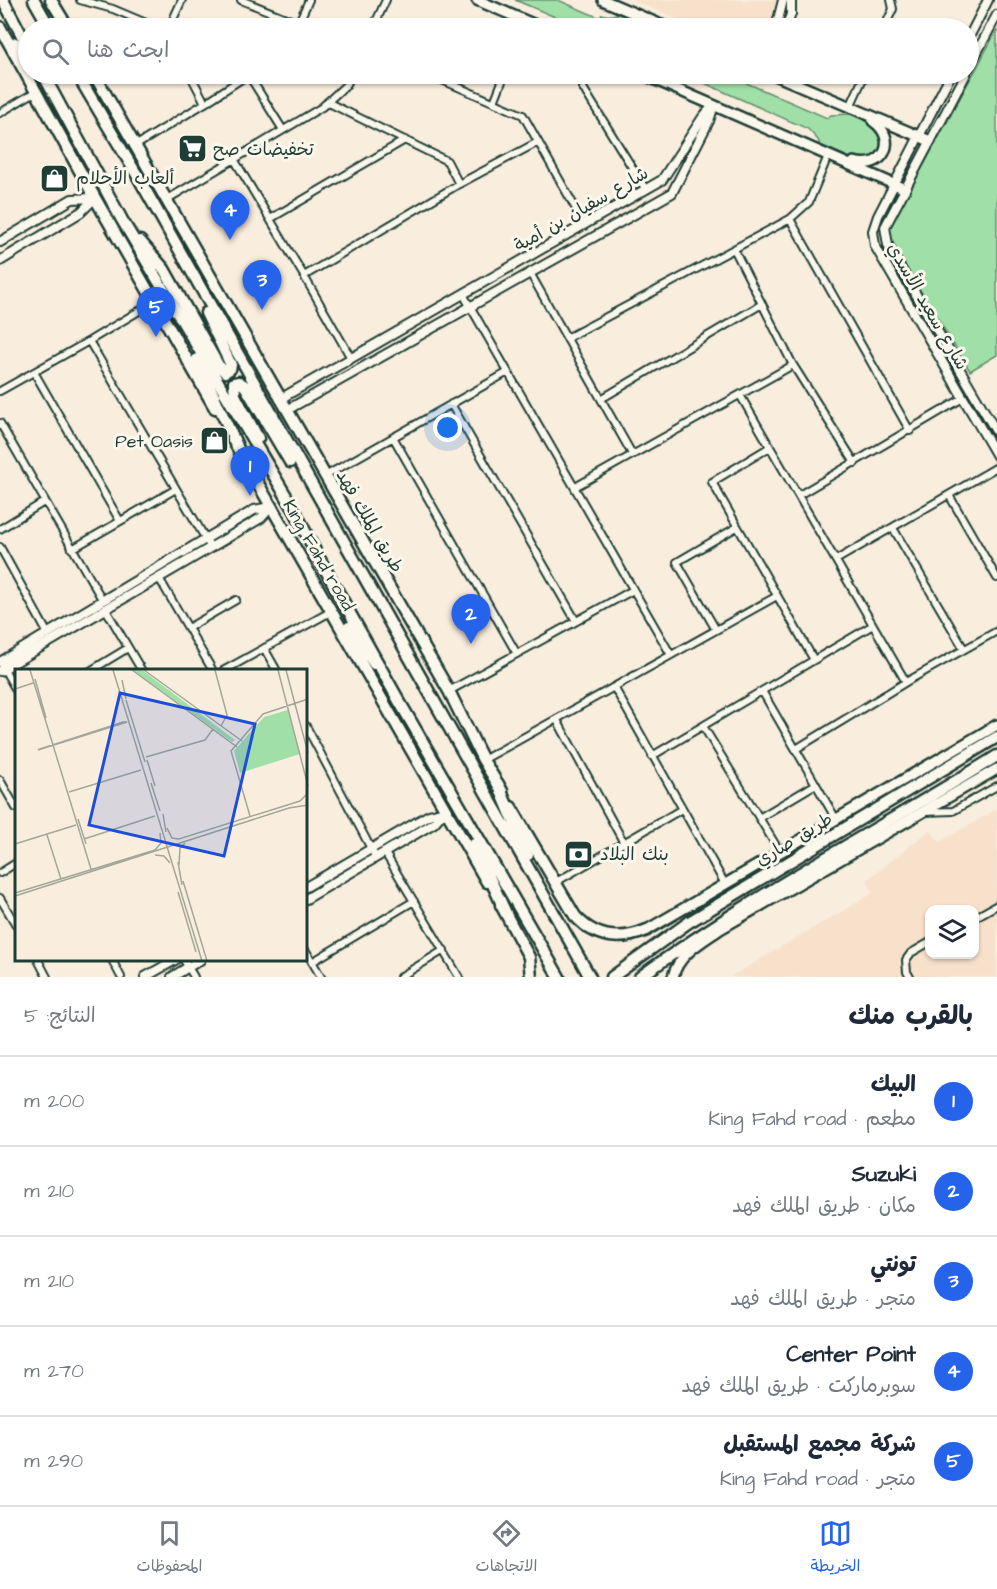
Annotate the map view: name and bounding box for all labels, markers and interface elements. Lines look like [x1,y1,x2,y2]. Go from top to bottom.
search box [18,18,979,84]
icon: search [39,35,72,68]
text: ابحث هنا [87,35,169,66]
supermarket icon: تخفيضات صح [176,133,208,165]
place label: تخفيضات صح [213,137,314,162]
street label: شارع سفيان بن أمية [509,161,653,258]
shop icon: ألعاب الأحلام [39,162,71,194]
place label: ألعاب الأحلام [76,166,175,192]
pin: 4 [210,190,250,240]
street label: شارع سعيد الأسدي [881,238,974,375]
pin: 3 [242,260,282,310]
pin: 5 [136,288,176,337]
your location [433,413,462,442]
shop icon: Pet Oasis [198,425,230,457]
place label: Pet Oasis [115,429,193,454]
pin: 1 [230,446,270,496]
street label: طريق الملك فهد [330,465,409,577]
street label: King Fahd road [276,495,361,616]
pin: 2 [452,594,490,644]
inset map [15,669,308,962]
street label: طريق صاري [751,807,837,872]
bank icon: بنك البلاد [563,838,595,870]
place label: بنك البلاد [600,842,669,867]
map controls [925,905,979,959]
button: layers [925,905,979,959]
text: بالقرب منك [849,998,973,1034]
text: النتائج: 5 [24,1002,96,1030]
text: البيك [871,1069,916,1100]
text: 200 m [24,1087,84,1115]
text: 1 [952,1087,955,1115]
text: مطعم · King Fahd road [708,1105,916,1133]
text: Suzuki [852,1159,916,1190]
text: 210 m [24,1177,74,1205]
text: 2 [948,1177,959,1205]
text: مكان · طريق الملك فهد [732,1192,916,1220]
text: تونتي [870,1249,916,1280]
text: 210 m [24,1267,74,1295]
text: 3 [948,1267,959,1295]
text: متجر · طريق الملك فهد [730,1285,916,1313]
text: Center Point [786,1339,916,1370]
text: 270 m [24,1357,84,1385]
text: 4 [947,1357,960,1385]
text: سوبرماركت · طريق الملك فهد [681,1372,916,1400]
text: شركة مجمع المستقبل [723,1429,916,1460]
text: 290 m [24,1447,83,1475]
text: 5 [946,1447,961,1475]
text: متجر · King Fahd road [720,1465,916,1493]
tab: المحفوظات [137,1517,202,1580]
tab: الاتجاهات [476,1517,537,1580]
tab: الخريطة [811,1517,860,1580]

